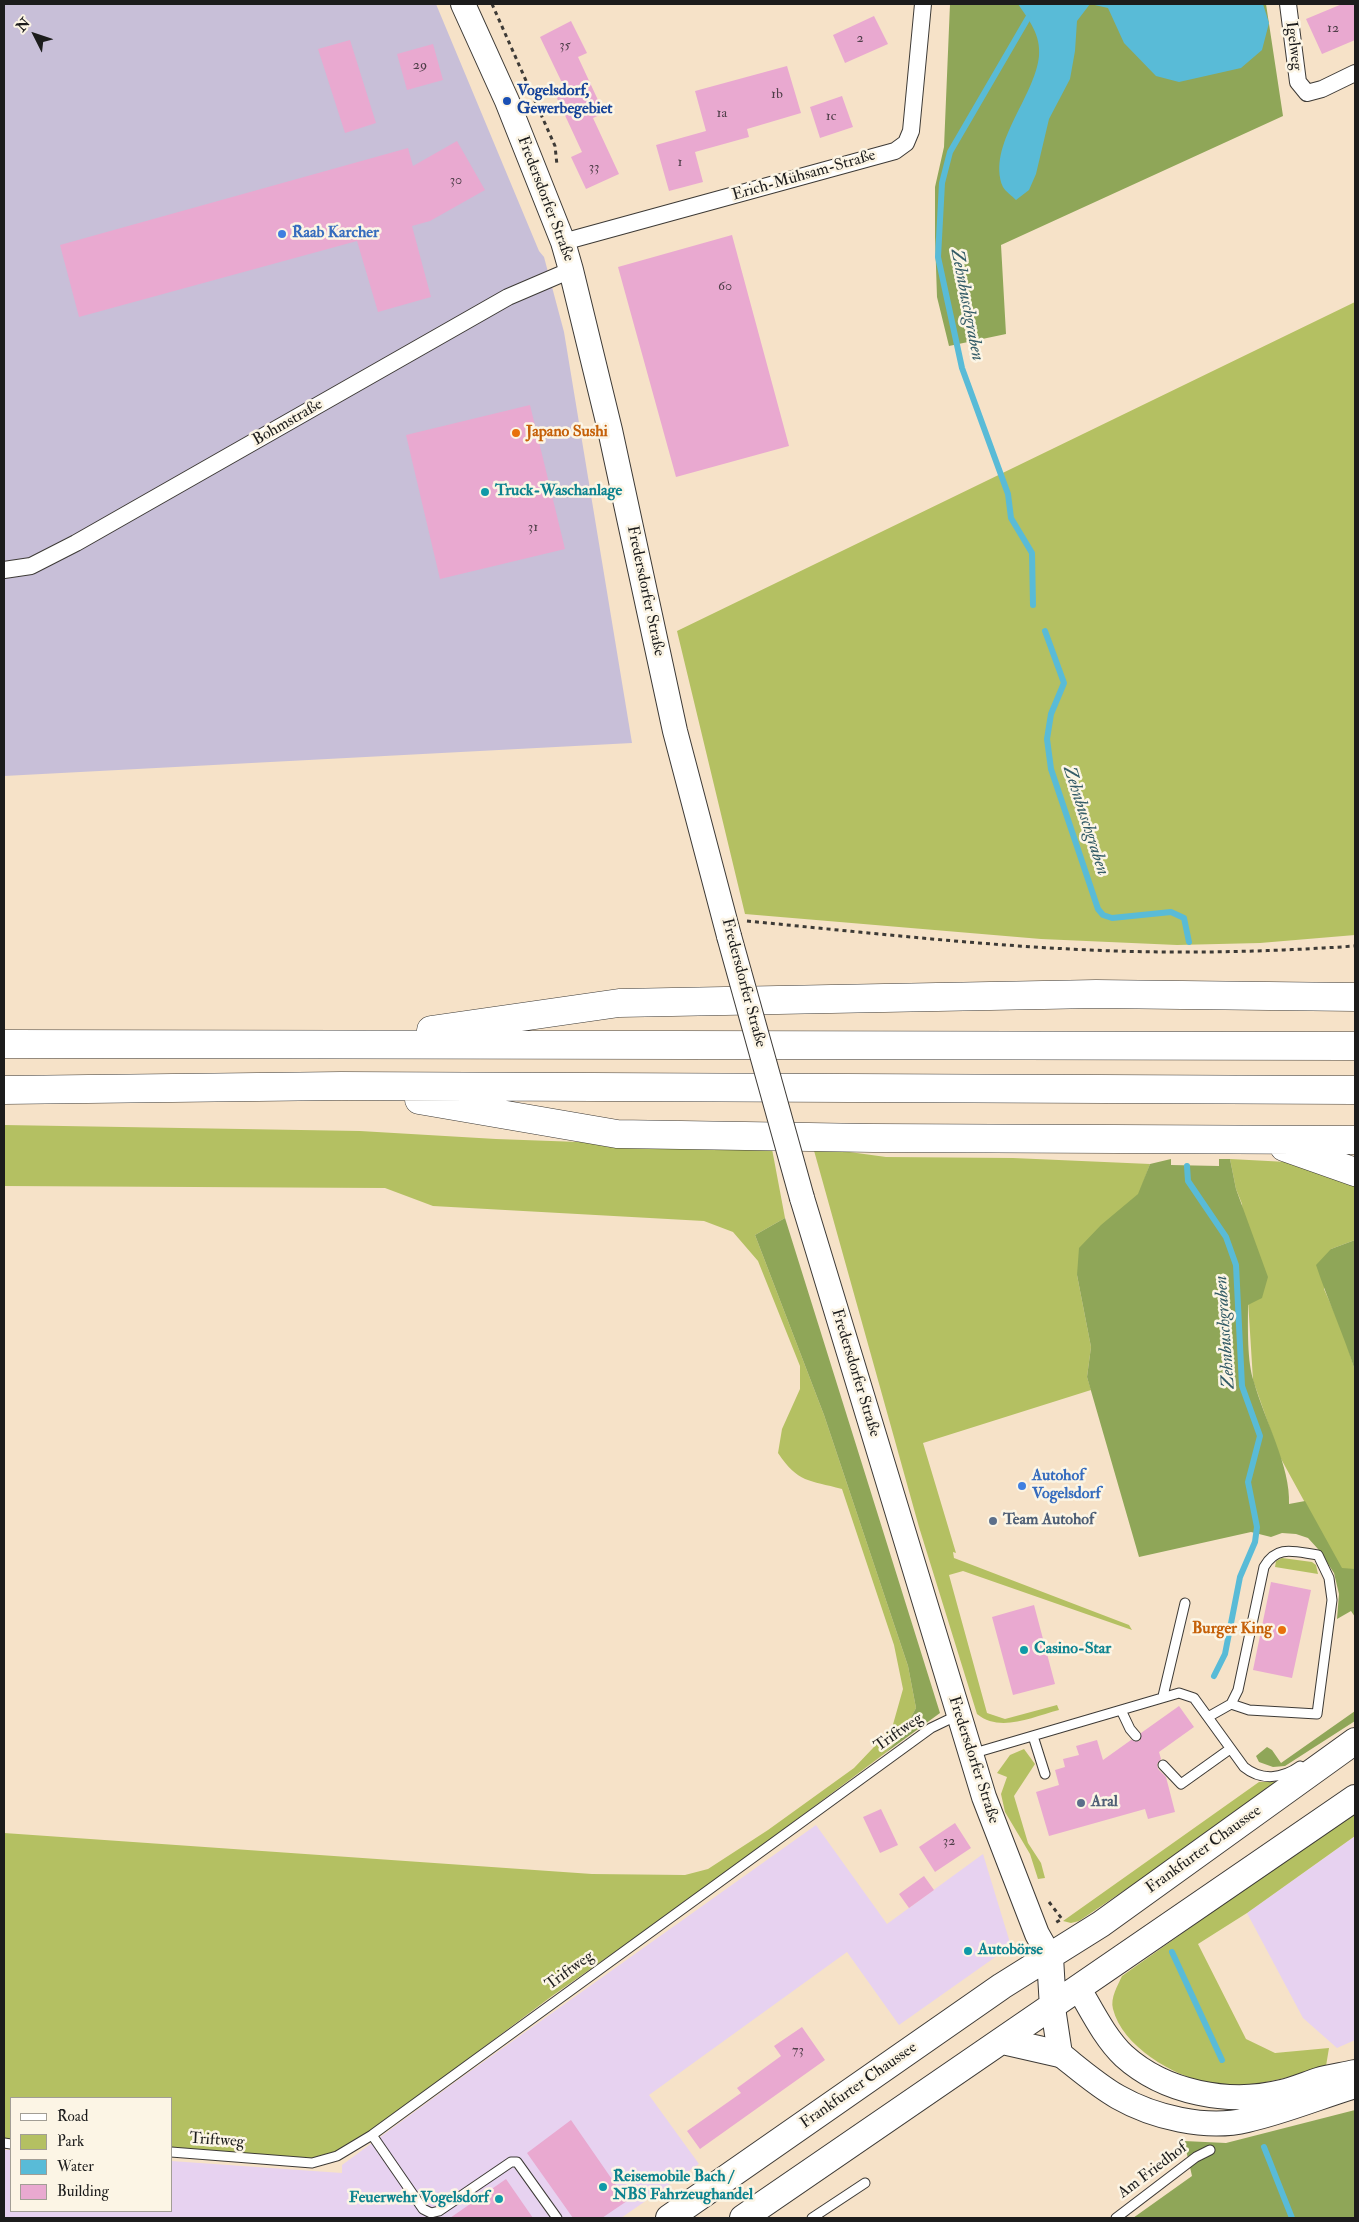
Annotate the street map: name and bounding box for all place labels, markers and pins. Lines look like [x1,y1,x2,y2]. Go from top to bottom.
place label: Vogelsdorf, Gewerbegebiet [517,82,612,120]
marker: Vogelsdorf, Gewerbegebiet [501,95,513,107]
place label: Raab Karcher [292,224,379,244]
marker: Raab Karcher [276,228,288,240]
place label: Japano Sushi [526,423,608,443]
marker: Japano Sushi [510,427,522,439]
place label: Truck-Waschanlage [495,482,622,502]
marker: Truck-Waschanlage [479,486,491,498]
place label: Autohof Vogelsdorf [1032,1467,1101,1505]
marker: Autohof Vogelsdorf [1016,1480,1028,1492]
place label: Team Autohof [1003,1511,1094,1531]
marker: Team Autohof [987,1515,999,1527]
place label: Burger King [1192,1620,1272,1640]
marker: Burger King [1276,1624,1288,1636]
place label: Casino-Star [1034,1640,1111,1660]
marker: Casino-Star [1018,1644,1030,1656]
place label: Aral [1091,1793,1118,1813]
marker: Aral [1075,1797,1087,1809]
place label: Autobörse [978,1941,1043,1961]
marker: Autobörse [962,1945,974,1957]
place label: Reisemobile Bach / NBS Fahrzeughandel [613,2168,753,2206]
marker: Reisemobile Bach / NBS Fahrzeughandel [597,2181,609,2193]
place label: Feuerwehr Vogelsdorf [349,2189,489,2209]
marker: Feuerwehr Vogelsdorf [493,2193,505,2205]

